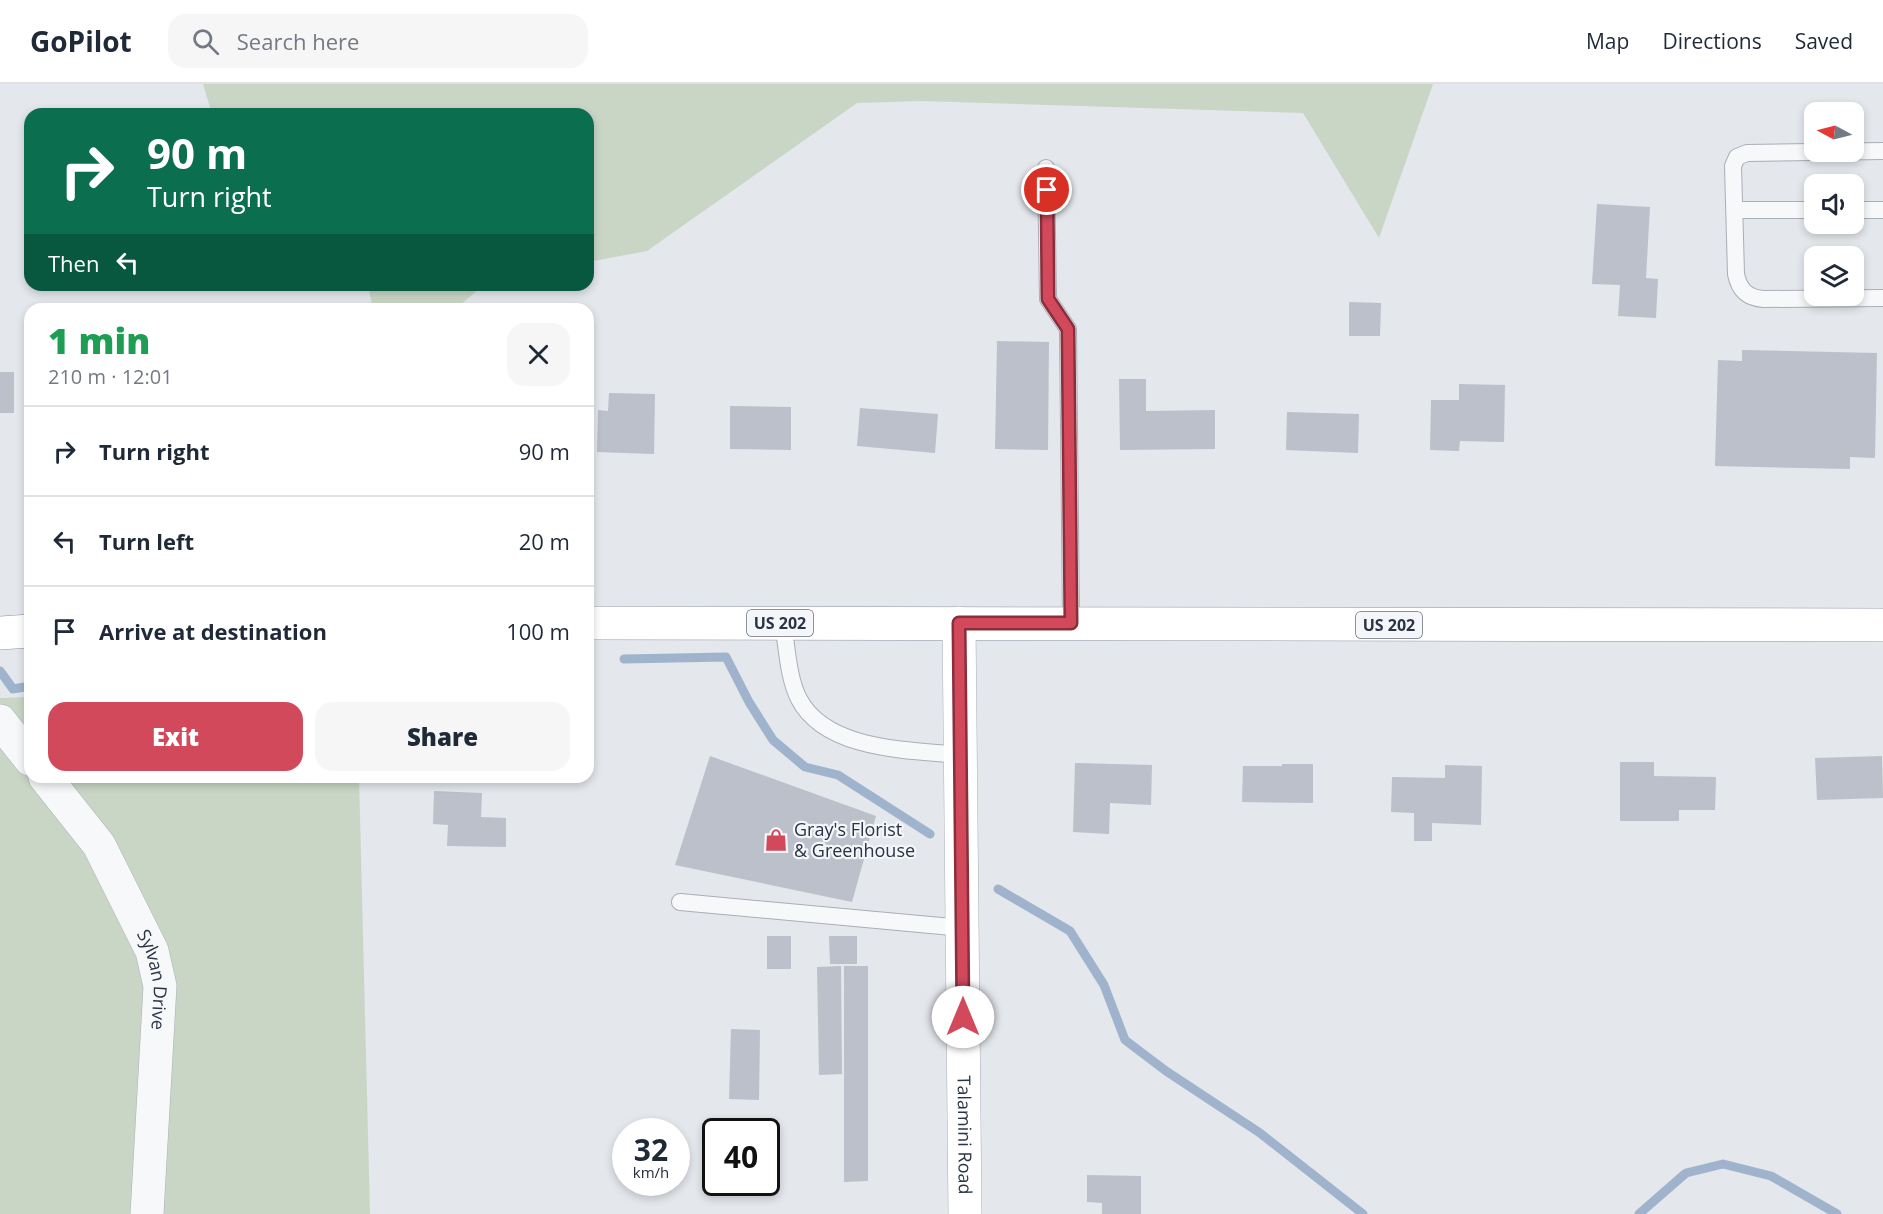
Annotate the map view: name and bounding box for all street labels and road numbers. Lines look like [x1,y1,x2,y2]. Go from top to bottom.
road number: US 202 [747,610,813,636]
road number: US 202 [1356,612,1422,638]
street label: Sylvan Drive [132,925,173,1031]
street label: Talamini Road [953,1075,978,1195]

